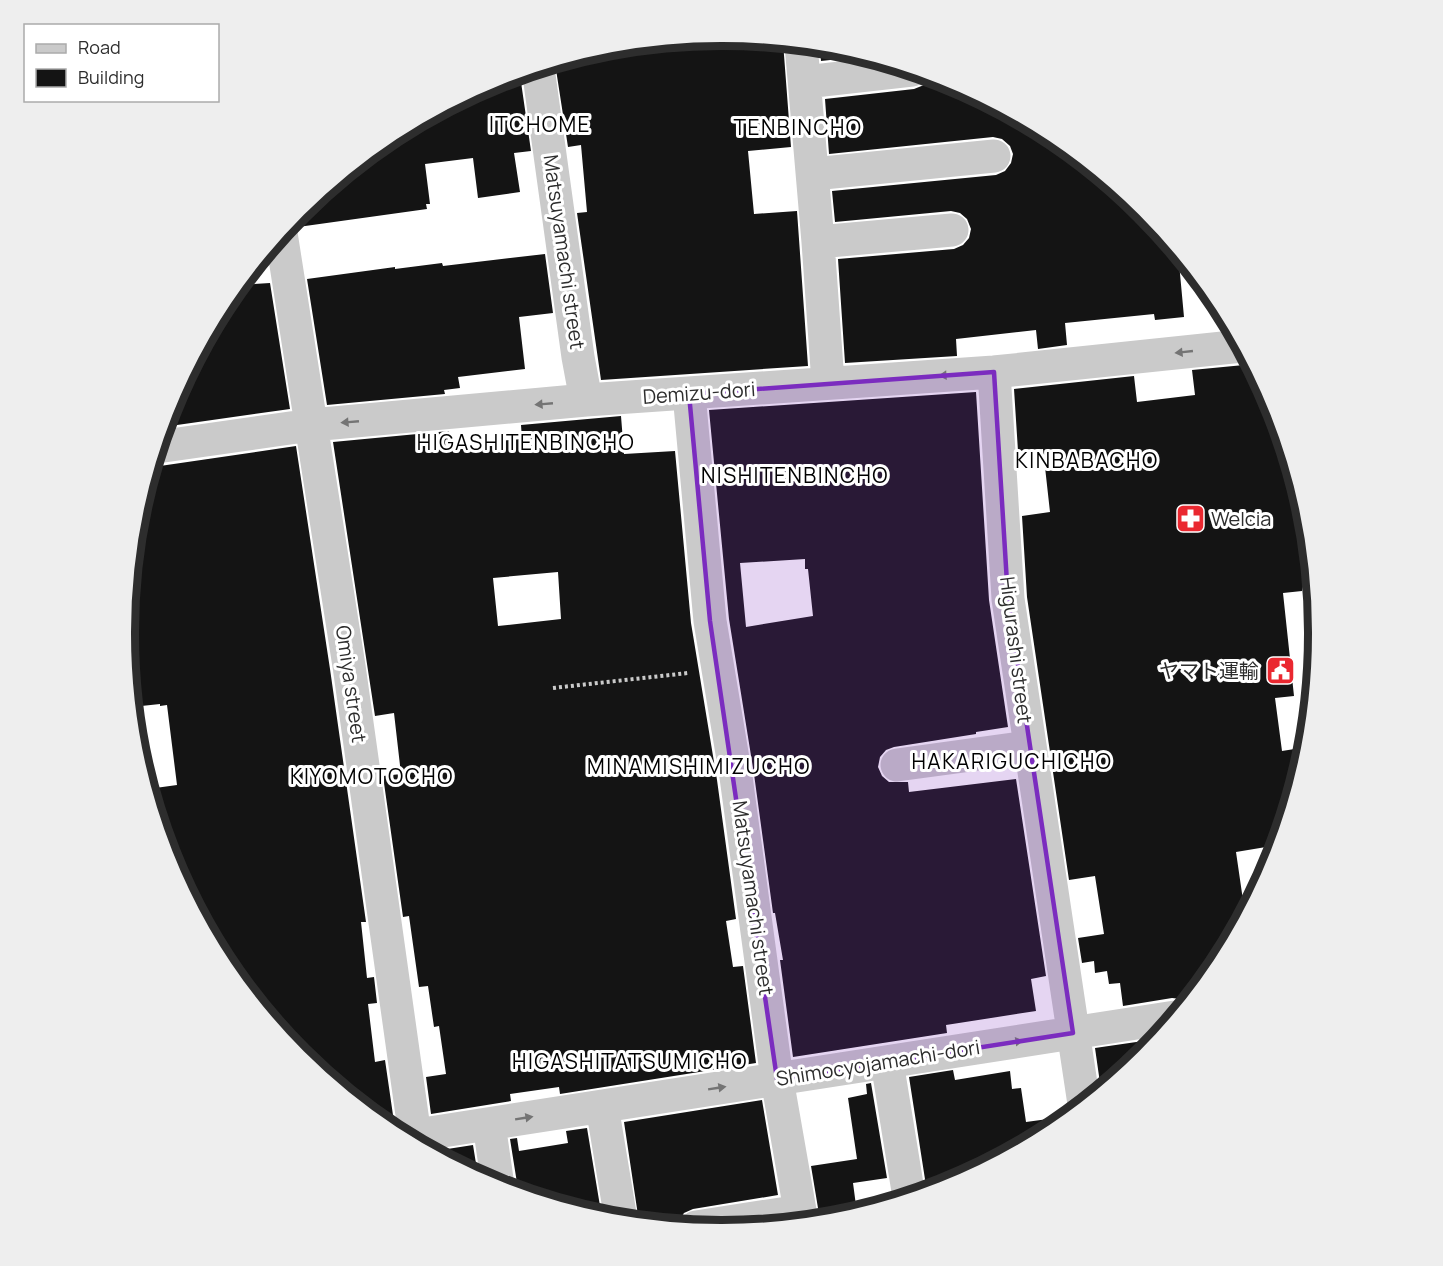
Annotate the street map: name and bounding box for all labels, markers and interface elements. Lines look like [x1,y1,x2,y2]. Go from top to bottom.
legend [24,24,219,102]
text: Road [78,35,121,59]
text: Building [78,65,144,89]
district label: ITCHOME [489,110,591,138]
district label: TENBINCHO [733,113,863,141]
street label: Matsuyamachi street [537,153,592,351]
one-way arrow [1174,347,1193,357]
one-way arrow [938,370,957,380]
street label: Demizu-dori [642,375,756,410]
one-way arrow [534,399,553,409]
one-way arrow [340,417,359,427]
district label: HIGASHITENBINCHO [417,428,635,456]
district label: KINBABACHO [1015,446,1159,474]
district label: NISHITENBINCHO [701,461,889,489]
pharmacy icon: Welcia [1174,503,1206,535]
place label: Welcia [1211,505,1271,532]
street label: Higurashi street [994,575,1039,725]
street label: Omiya street [330,623,373,744]
public building icon: ヤマト運輸 [1264,655,1296,687]
place label: ヤマト運輸 [1159,657,1259,684]
district label: HAKARIGUCHICHO [911,747,1113,775]
district label: MINAMISHIMIZUCHO [587,752,811,780]
district label: KIYOMOTOCHO [290,762,454,790]
street label: Matsuyamachi street [726,799,781,997]
street label: Shimocyojamachi-dori [774,1033,982,1092]
one-way arrow [1004,1038,1023,1047]
district label: HIGASHITATSUMICHO [512,1047,748,1075]
one-way arrow [708,1084,727,1093]
one-way arrow [515,1114,534,1123]

